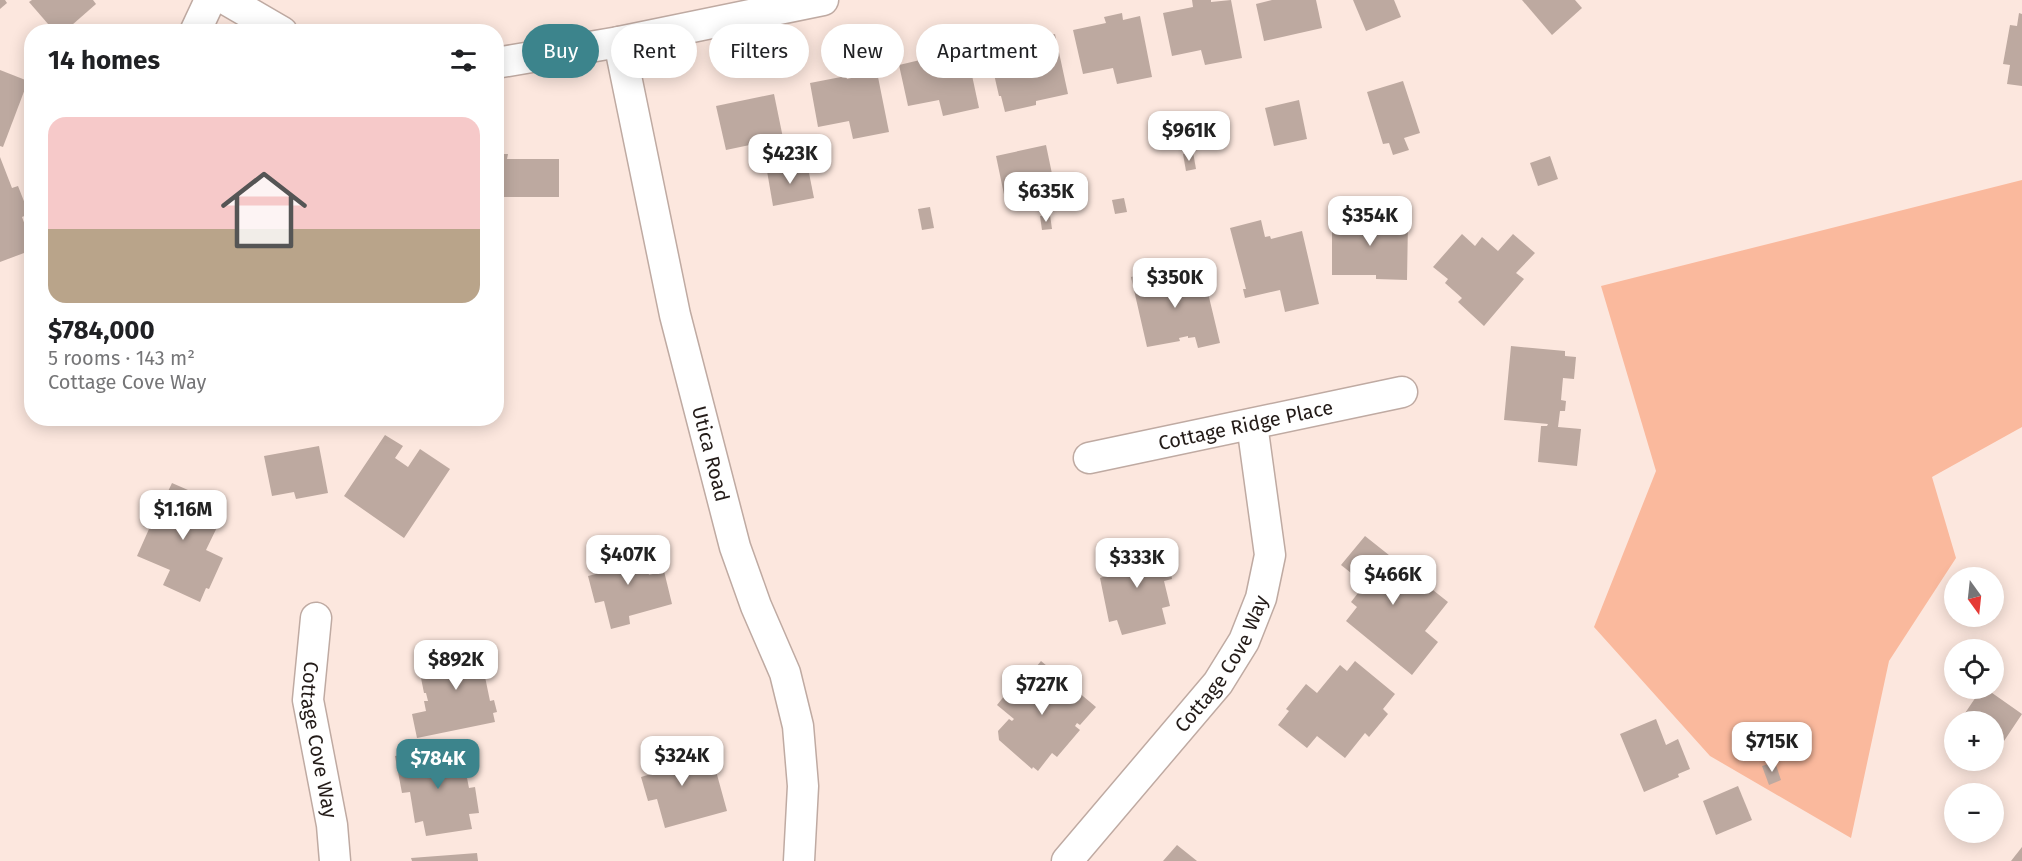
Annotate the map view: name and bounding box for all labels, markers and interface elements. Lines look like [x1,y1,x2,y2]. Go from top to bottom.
chip: Buy [522,24,599,78]
chip: Rent [611,24,697,78]
chip: Filters [709,24,809,78]
chip: New [821,24,904,78]
chip: Apartment [916,24,1059,78]
icon: filters [447,44,480,77]
text: 14 homes [48,45,160,76]
pin: $961K [1147,111,1231,162]
text: $961K [1162,118,1216,142]
pin: $423K [748,134,832,185]
text: $423K [762,141,818,165]
icon: home [210,156,318,264]
pin: $635K [1004,172,1088,223]
text: $635K [1018,179,1074,203]
pin: $354K [1328,196,1412,247]
text: $354K [1342,203,1398,227]
pin: $350K [1133,258,1217,309]
text: $350K [1147,265,1203,289]
text: $784,000 [48,315,155,346]
text: 5 rooms · 143 m² [48,346,195,370]
text: Cottage Cove Way [48,370,206,394]
street label: Cottage Ridge Place [1156,395,1335,455]
street label: Utica Road [687,403,735,504]
pin: $1.16M [134,490,232,541]
text: $1.16M [154,497,212,521]
pin: $407K [586,535,670,586]
pin: $333K [1095,538,1179,589]
text: $407K [600,542,656,566]
text: $333K [1110,545,1164,569]
pin: $466K [1351,555,1435,606]
text: $466K [1364,562,1422,586]
north arrow [1944,567,2004,627]
map controls [1944,567,2004,843]
street label: Cottage Cove Way [1170,591,1273,737]
button: locate [1944,639,2004,699]
pin: $892K [414,640,498,691]
text: $892K [428,647,484,671]
street label: Cottage Cove Way [296,660,342,820]
pin: $727K [1000,665,1084,716]
text: $727K [1016,672,1068,696]
button: + [1944,711,2004,771]
pin: $715K [1730,722,1814,773]
text: $715K [1746,729,1798,753]
pin: $324K [640,736,724,787]
pin: $784K [396,739,480,790]
text: $324K [655,743,709,767]
text: $784K [410,746,466,770]
button: − [1944,783,2004,843]

